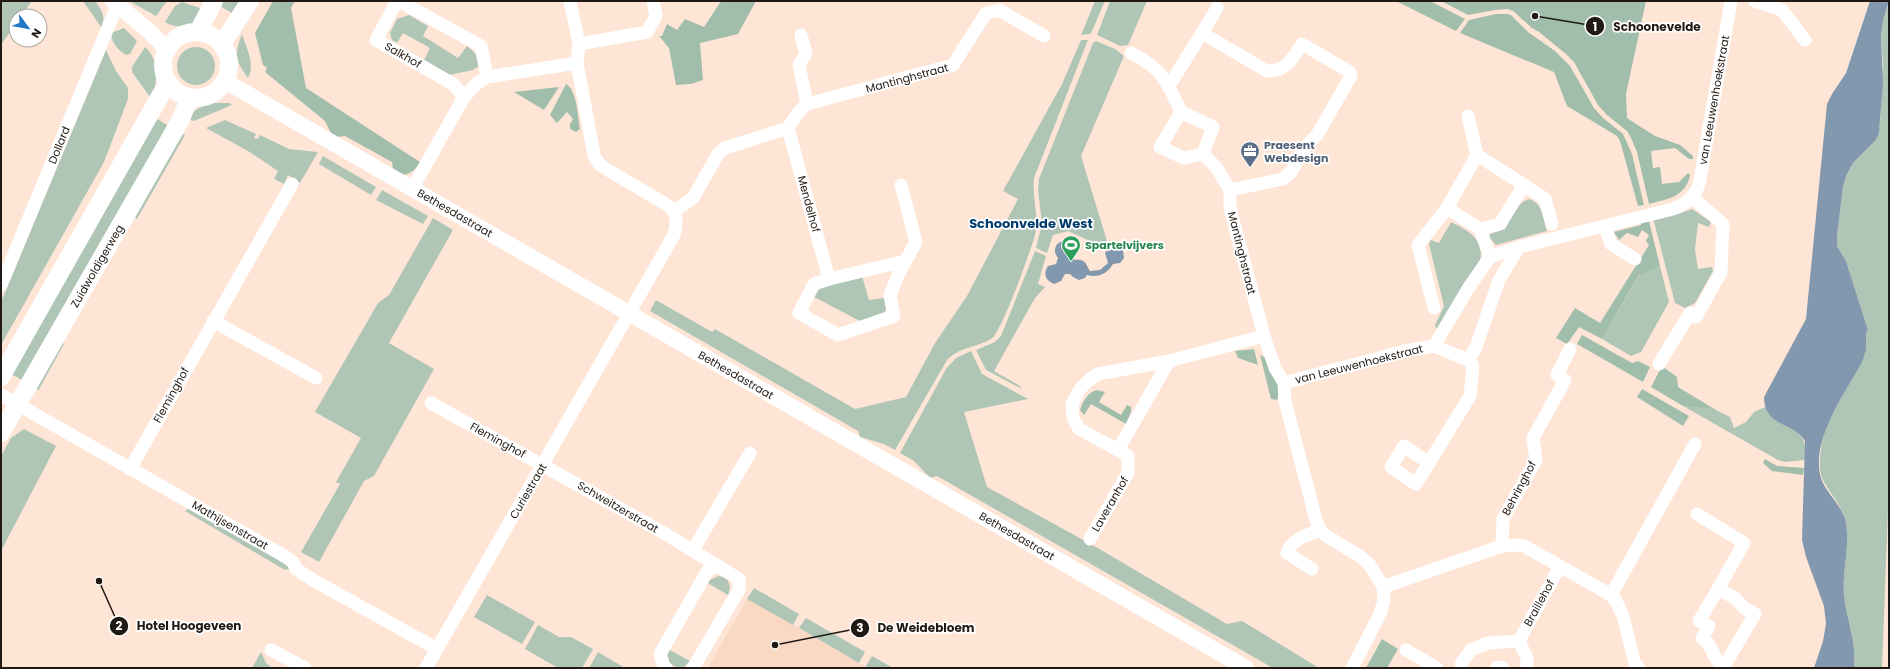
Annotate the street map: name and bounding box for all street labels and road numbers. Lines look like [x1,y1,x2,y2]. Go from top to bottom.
street label: van Leeuwenhoekstraat [1695,34,1733,166]
street label: Salkhof [382,38,425,72]
street label: Mantinghstraat [864,59,950,97]
street label: Dollard [44,124,74,166]
street label: Mendelhof [794,174,824,234]
street label: Bethesdastraat [414,185,496,241]
street label: Mantinghstraat [1224,210,1260,296]
street label: Zuidwoldigerweg [67,221,127,311]
street label: van Leeuwenhoekstraat [1293,340,1425,388]
street label: Bethesdastraat [695,347,777,403]
street label: Fleminghof [149,364,193,426]
street label: Fleminghof [467,418,529,462]
street label: Behringhof [1498,458,1540,518]
street label: Curiestraat [506,460,550,522]
street label: Laveranhof [1088,473,1132,535]
street label: Schweitzerstraat [574,477,662,537]
street label: Mathijsenstraat [189,497,271,553]
street label: Bethesdastraat [976,508,1058,564]
street label: Braillehof [1520,577,1559,629]

